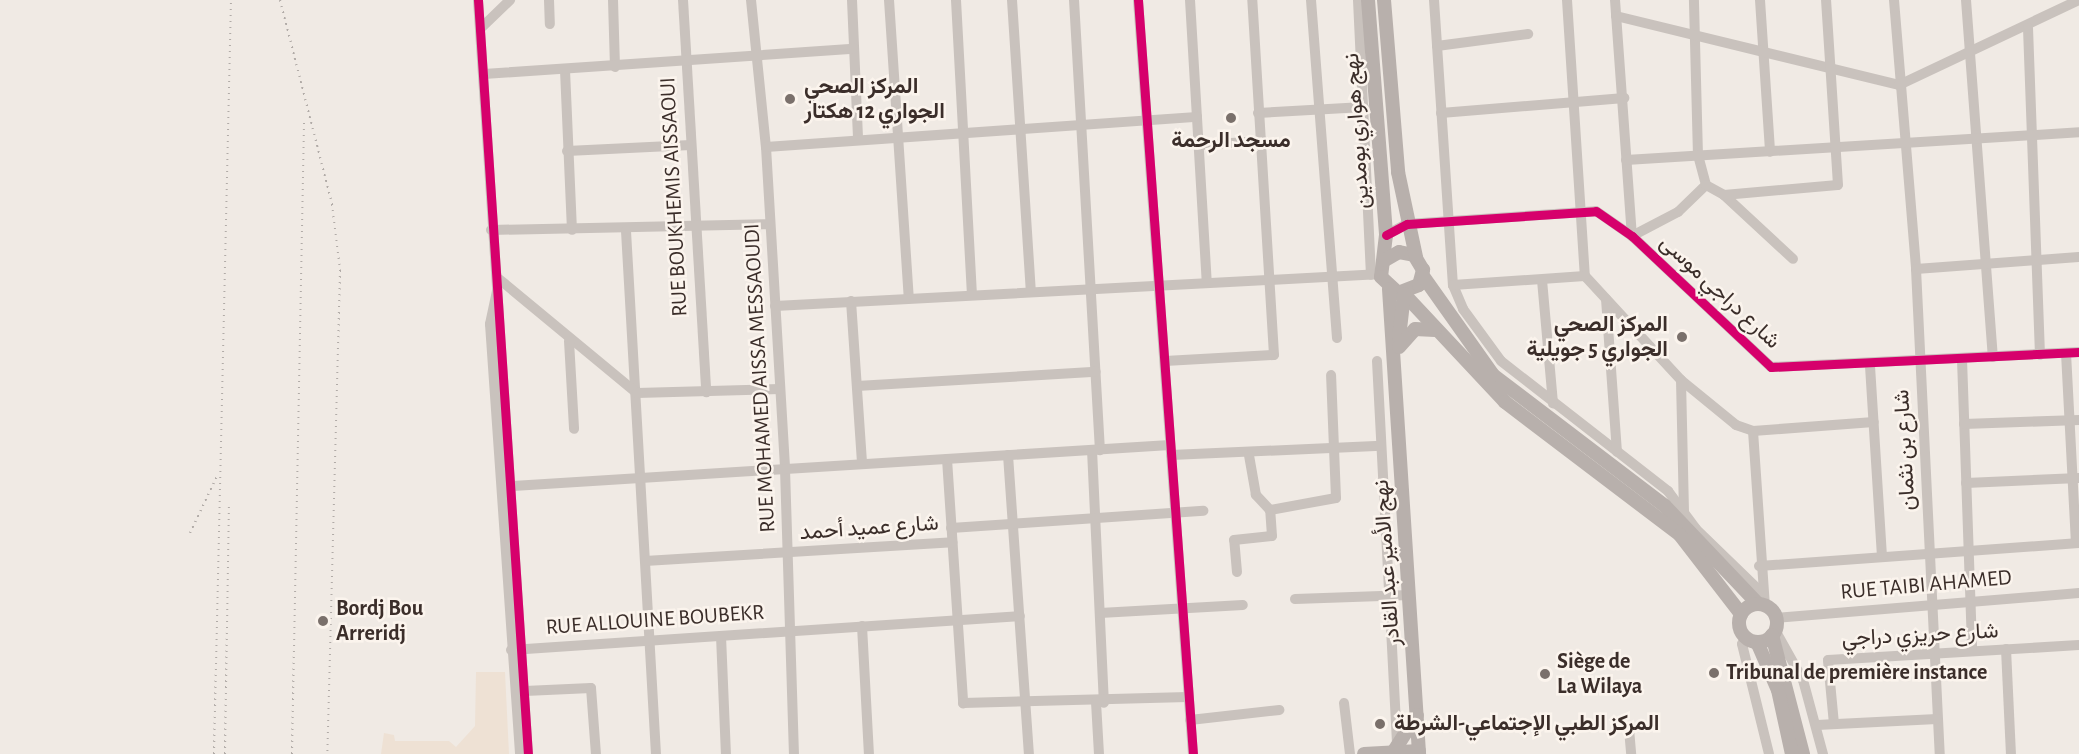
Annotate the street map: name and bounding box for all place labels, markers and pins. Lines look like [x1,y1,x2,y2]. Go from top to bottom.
place label: المركز الصحي الجواري 12 هكتار [804,73,945,124]
marker: المركز الصحي الجواري 12 هكتار [781,90,799,108]
marker: مسجد الرحمة [1224,111,1238,125]
place label: مسجد الرحمة [1171,128,1291,154]
place label: المركز الصحي الجواري 5 جويلية [1526,311,1668,362]
marker: المركز الصحي الجواري 5 جويلية [1673,328,1691,346]
place label: Bordj Bou Arreridj [336,595,423,646]
marker: Bordj Bou Arreridj [314,612,332,630]
place label: Siège de La Wilaya [1557,648,1642,700]
place label: Tribunal de première instance [1726,660,1987,686]
marker: Tribunal de première instance [1707,666,1721,680]
marker: Siège de La Wilaya [1538,667,1552,681]
place label: المركز الطبي الإجتماعي-الشرطة [1394,711,1660,737]
marker: المركز الطبي الإجتماعي-الشرطة [1371,715,1389,733]

